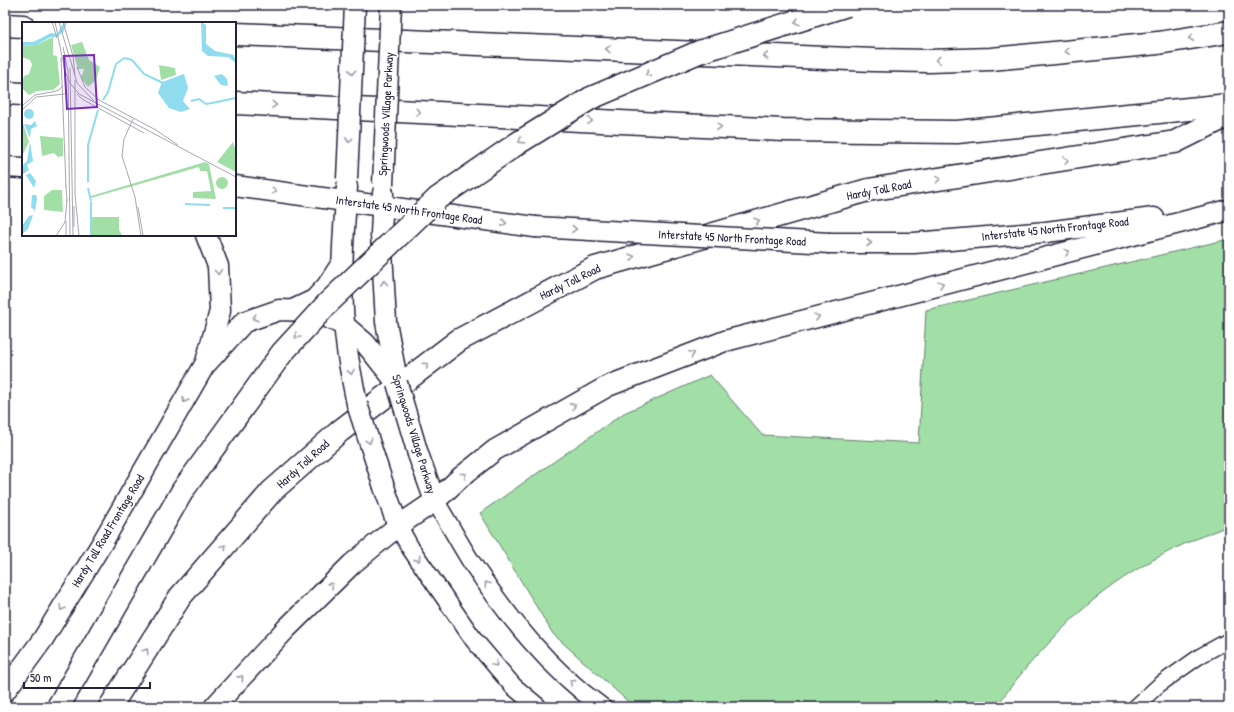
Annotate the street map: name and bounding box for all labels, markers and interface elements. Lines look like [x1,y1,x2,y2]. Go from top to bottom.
one-way arrow [793,17,800,26]
inset map [22,22,236,236]
one-way arrow [1187,33,1194,42]
one-way arrow [605,45,611,54]
one-way arrow [1064,46,1070,55]
one-way arrow [763,51,769,60]
street label: Springwoods Village Parkway [374,52,397,176]
one-way arrow [935,56,941,65]
one-way arrow [348,69,356,75]
one-way arrow [644,69,651,77]
one-way arrow [271,101,277,109]
one-way arrow [415,108,421,116]
one-way arrow [587,116,593,125]
one-way arrow [716,123,722,131]
one-way arrow [518,136,525,144]
one-way arrow [344,137,353,143]
one-way arrow [1063,156,1069,165]
street label: Hardy Toll Road [845,175,913,204]
one-way arrow [935,175,941,184]
one-way arrow [271,186,277,195]
street label: Interstate 45 North Frontage Road [335,191,484,228]
street label: Interstate 45 North Frontage Road [981,212,1130,245]
one-way arrow [753,217,760,226]
one-way arrow [501,218,507,227]
one-way arrow [571,224,577,233]
street label: Interstate 45 North Frontage Road [658,225,807,250]
one-way arrow [866,239,872,247]
one-way arrow [1063,248,1070,257]
one-way arrow [628,253,635,262]
street label: Hardy Toll Road [537,259,603,304]
one-way arrow [214,269,223,275]
one-way arrow [379,280,388,286]
one-way arrow [938,281,944,289]
one-way arrow [252,313,259,322]
one-way arrow [813,313,820,322]
one-way arrow [294,331,302,339]
one-way arrow [689,350,696,358]
one-way arrow [422,363,429,370]
one-way arrow [347,369,355,376]
street label: Springwoods Village Parkway [388,372,441,495]
one-way arrow [182,396,189,403]
one-way arrow [569,403,577,410]
street label: Hardy Toll Road [273,435,333,492]
one-way arrow [364,438,372,445]
street label: Hardy Toll Road Frontage Road [67,471,148,590]
one-way arrow [459,472,466,479]
one-way arrow [219,544,226,552]
one-way arrow [413,555,421,562]
one-way arrow [326,582,334,590]
one-way arrow [485,582,492,589]
one-way arrow [59,604,67,611]
one-way arrow [141,648,149,655]
one-way arrow [490,660,497,667]
scale bar [24,664,150,690]
text: 50 m [30,669,51,686]
one-way arrow [236,675,244,683]
one-way arrow [569,680,577,687]

